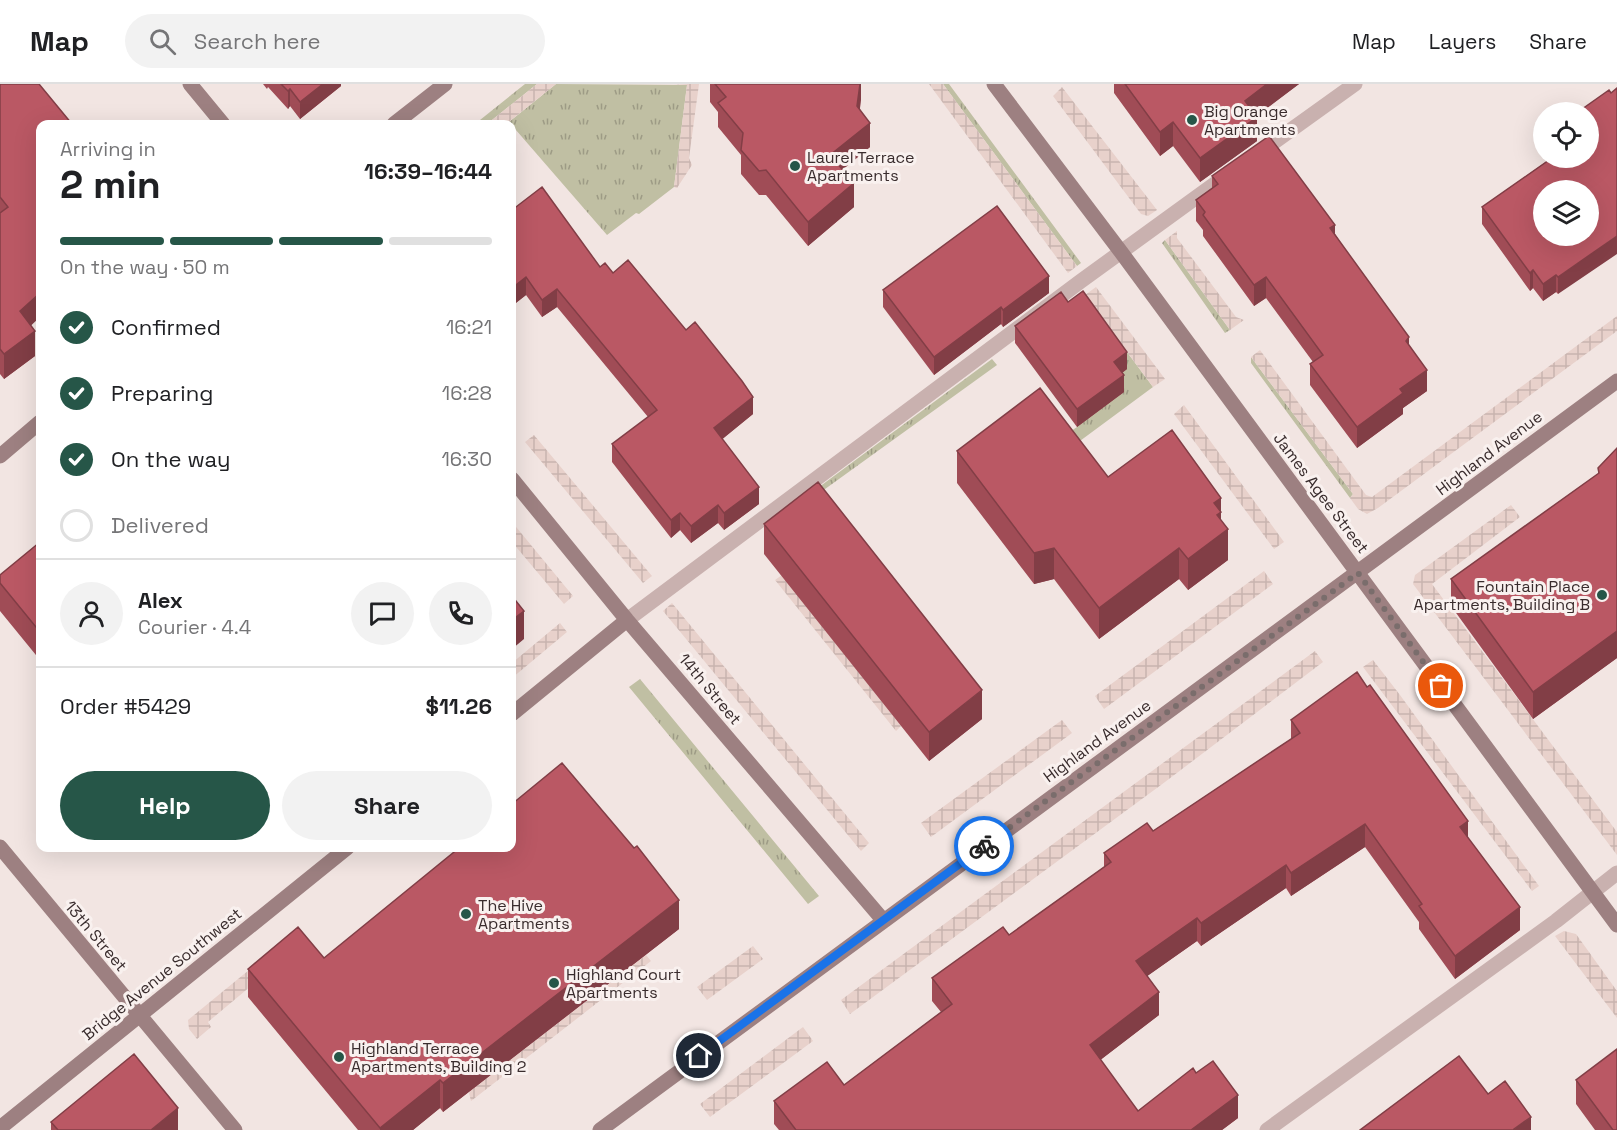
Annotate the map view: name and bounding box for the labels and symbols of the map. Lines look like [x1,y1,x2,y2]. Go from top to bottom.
place label: Big Orange Apartments [1204,101,1296,140]
marker: Big Orange Apartments [1185,113,1199,127]
place label: Laurel Terrace Apartments [807,147,914,186]
marker: Laurel Terrace Apartments [788,159,802,173]
street label: Highland Avenue [1432,406,1546,500]
street label: James Agee Street [1269,428,1373,558]
place label: Fountain Place Apartments, Building B [1414,576,1590,615]
marker: Fountain Place Apartments, Building B [1595,588,1609,602]
street label: 14th Street [674,649,746,729]
pin [1415,660,1466,711]
street label: Highland Avenue [1039,695,1155,787]
courier [954,816,1014,876]
place label: The Hive Apartments [478,895,570,934]
street label: 13th Street [60,896,132,976]
street label: Bridge Avenue Southwest [78,903,246,1045]
marker: The Hive Apartments [459,907,473,921]
place label: Highland Court Apartments [566,964,681,1003]
marker: Highland Court Apartments [547,976,561,990]
pin [673,1030,724,1081]
place label: Highland Terrace Apartments, Building 2 [351,1038,526,1077]
marker: Highland Terrace Apartments, Building 2 [332,1050,346,1064]

